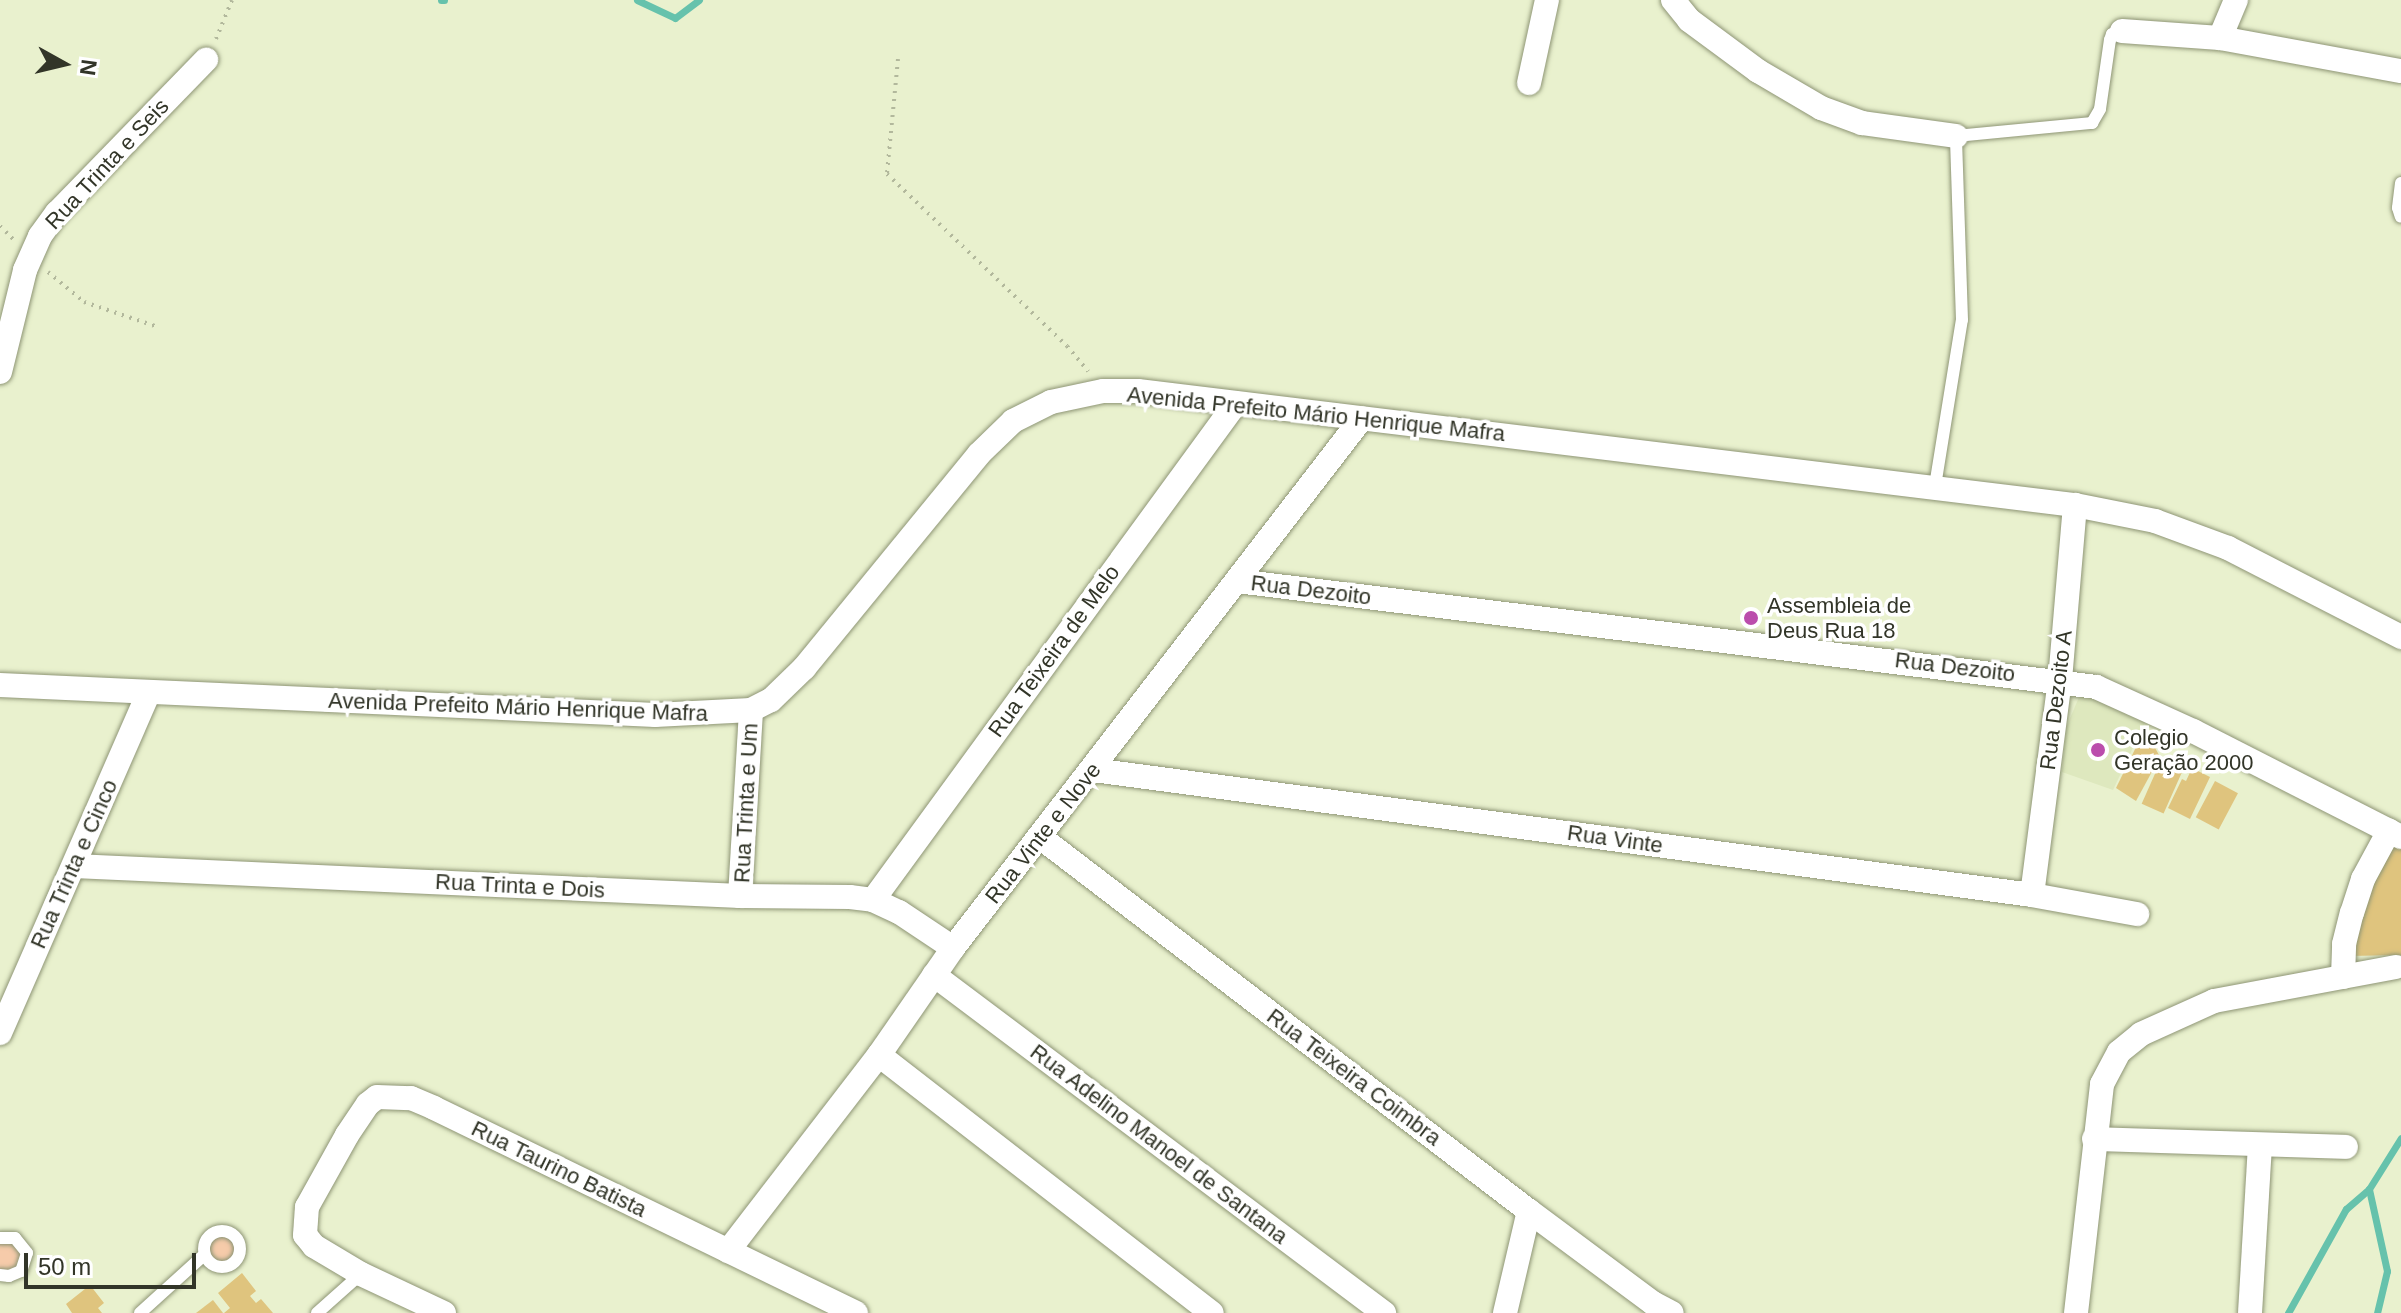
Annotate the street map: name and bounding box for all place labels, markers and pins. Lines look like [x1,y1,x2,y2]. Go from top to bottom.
place label: Assembleia de Deus Rua 18 [1767,592,1911,644]
marker: Assembleia de Deus Rua 18 [1742,609,1760,627]
place label: Colegio Geração 2000 [2114,724,2253,776]
marker: Colegio Geração 2000 [2089,741,2107,759]

